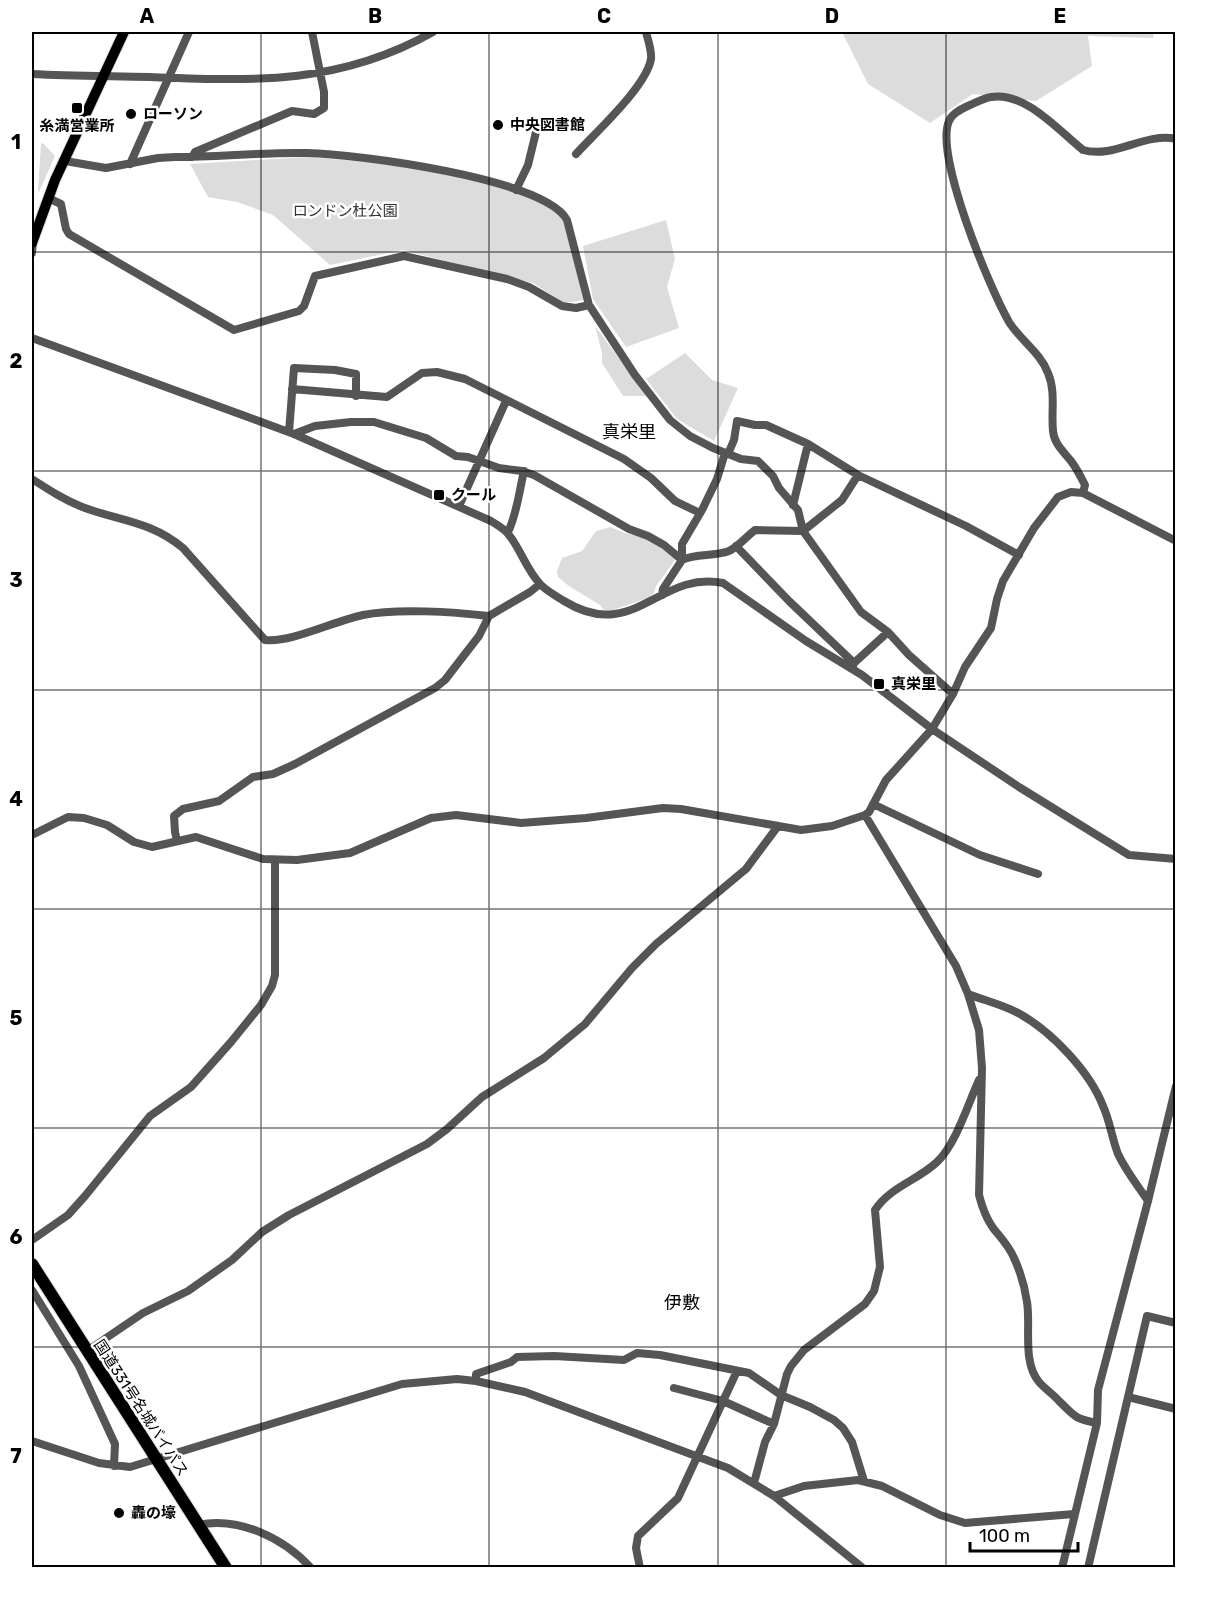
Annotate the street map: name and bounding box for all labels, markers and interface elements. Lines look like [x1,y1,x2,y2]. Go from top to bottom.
text: A [140,4,155,28]
text: B [368,4,382,28]
text: C [597,4,611,28]
text: D [825,4,839,28]
text: E [1054,4,1066,28]
marker: 糸満営業所 [70,101,84,115]
place label: ローソン [143,105,203,123]
marker: ローソン [124,107,138,121]
place label: 中央図書館 [510,116,585,134]
place label: 糸満営業所 [39,117,115,135]
marker: 中央図書館 [491,118,505,132]
text: 1 [11,130,21,154]
park label: ロンドン杜公園 [292,202,398,220]
text: 2 [10,349,23,373]
district label: 真栄里 [602,421,656,443]
place label: クール [451,486,496,504]
marker: クール [432,488,446,502]
text: 3 [9,568,23,592]
place label: 真栄里 [891,675,936,693]
marker: 真栄里 [872,677,886,691]
text: 4 [9,787,23,811]
text: 5 [10,1006,23,1030]
text: 6 [9,1225,23,1249]
district label: 伊敷 [664,1292,700,1314]
street label: 国道331号名城バイパス [90,1336,192,1480]
text: 7 [10,1444,22,1468]
place label: 轟の壕 [131,1504,176,1522]
marker: 轟の壕 [112,1506,126,1520]
scale bar [970,1515,1078,1553]
text: 100 m [979,1525,1030,1547]

